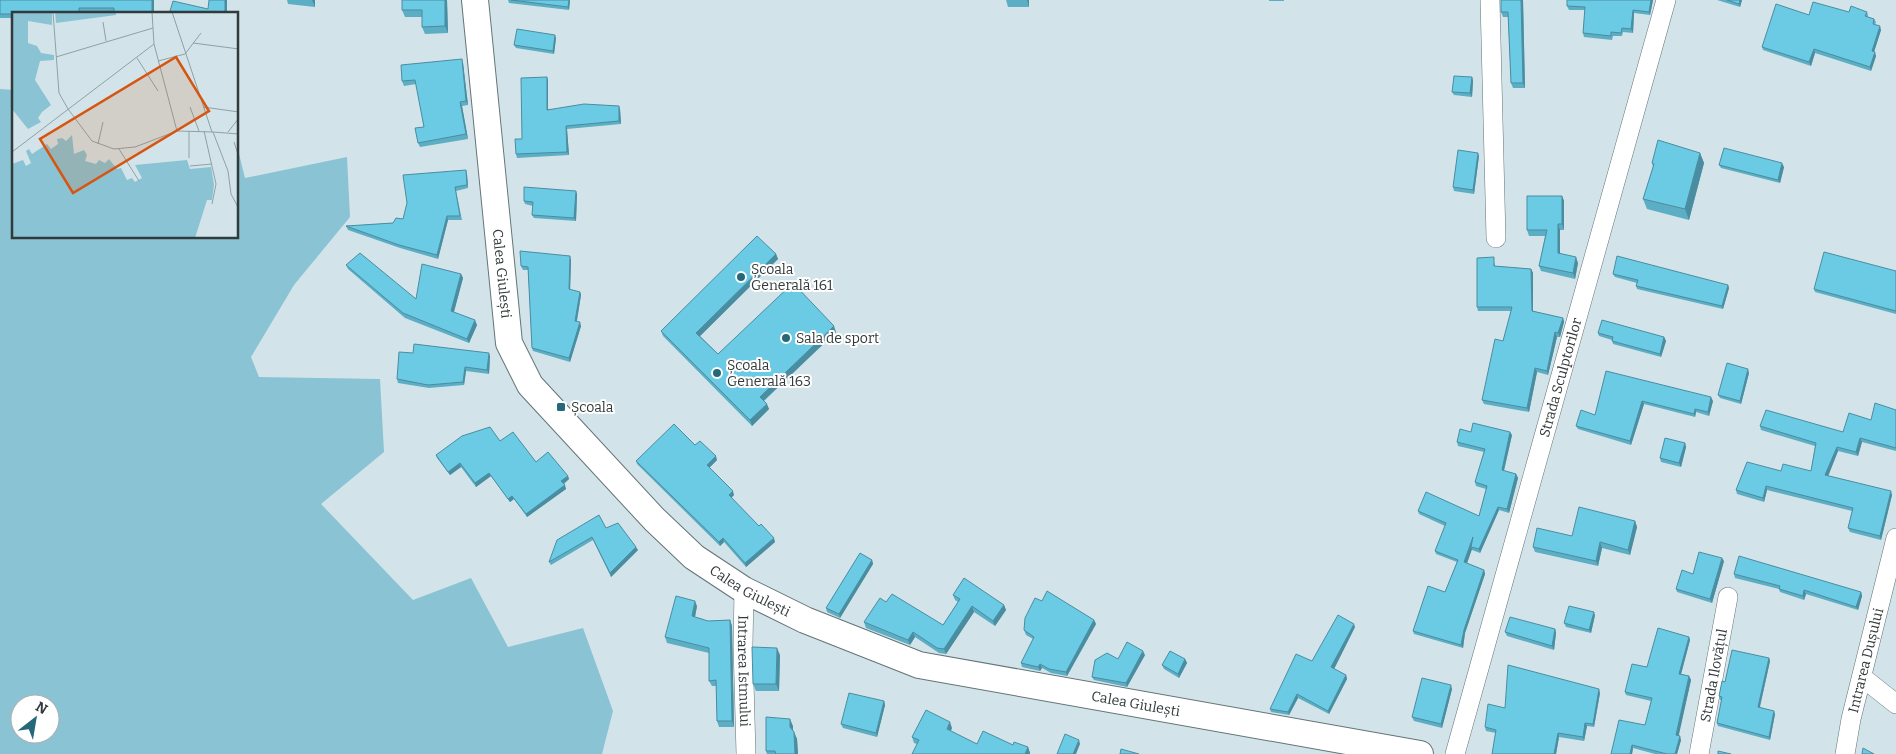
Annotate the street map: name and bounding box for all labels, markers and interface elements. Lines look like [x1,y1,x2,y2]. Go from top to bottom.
inset map [12,12,239,239]
street label: Calea Giulești [489,228,515,319]
place label: Școala Generală 161 [751,261,833,294]
marker: Școala Generală 161 [735,271,747,283]
street label: Strada Sculptorilor [1536,316,1586,439]
place label: Sala de sport [796,330,879,347]
marker: Sala de sport [780,332,792,344]
place label: Școala Generală 163 [727,357,811,390]
marker: Școala Generală 163 [711,367,723,379]
place label: Școala [571,399,614,417]
marker: Școala [555,401,567,413]
street label: Calea Giulești [706,562,793,620]
street label: Intrarea Dușului [1845,606,1887,715]
street label: Intrarea Istmului [734,615,753,727]
street label: Strada Ilovățul [1697,627,1731,724]
street label: Calea Giulești [1090,688,1181,720]
north arrow [10,694,60,744]
text: N [32,698,51,718]

